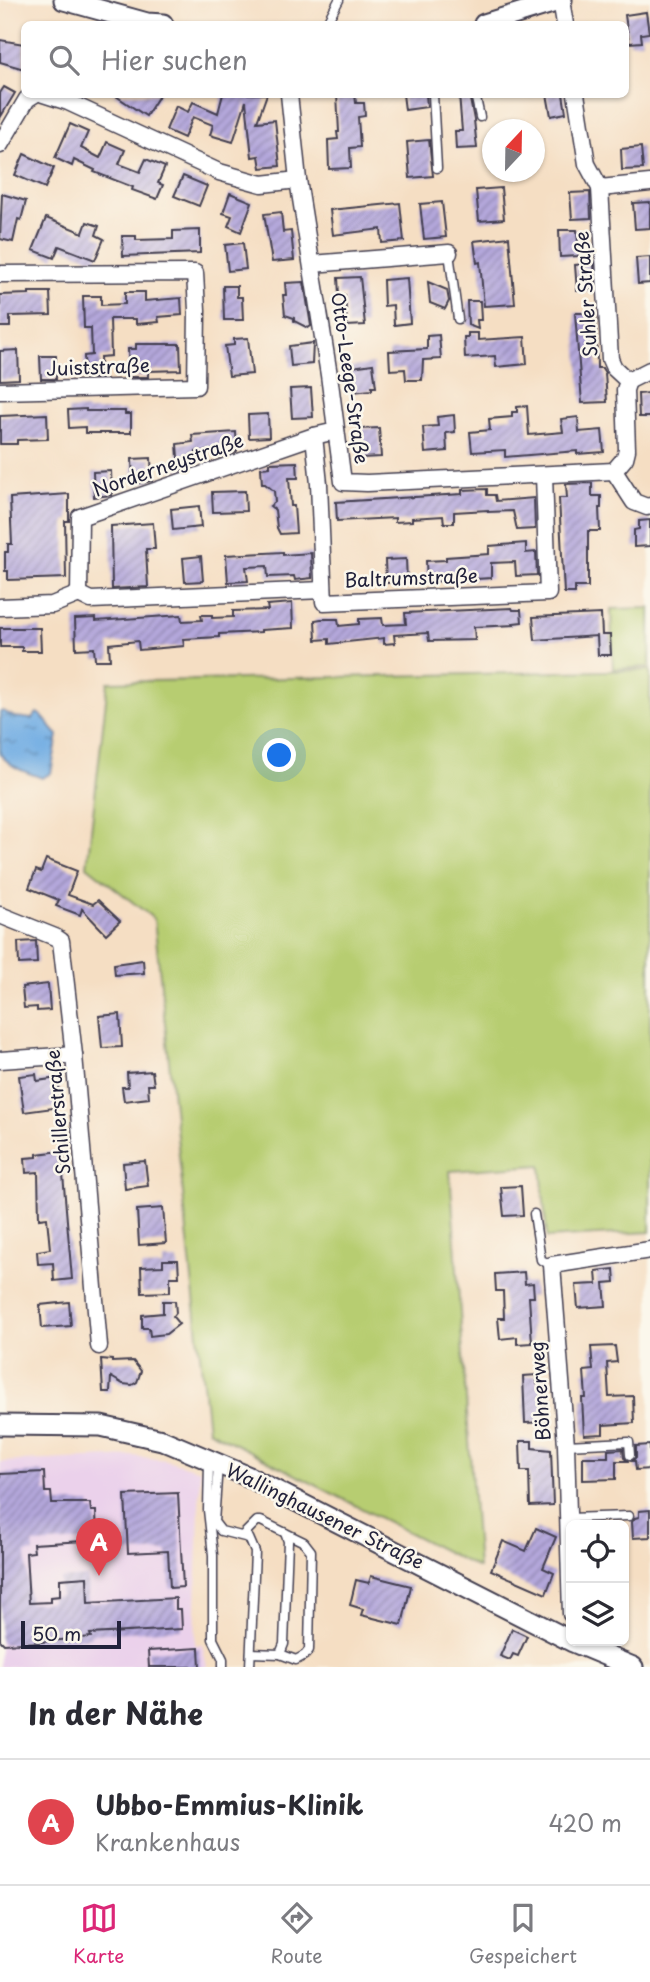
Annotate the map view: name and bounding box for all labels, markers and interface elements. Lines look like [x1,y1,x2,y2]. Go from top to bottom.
search box [21,21,629,98]
text: Hier suchen [101,40,248,79]
icon: search [45,41,83,79]
north arrow [482,119,545,182]
street label: Suhler Straße [567,230,603,358]
street label: Otto-Leege-Straße [325,290,377,466]
street label: Juiststraße [46,350,150,382]
street label: Norderneystraße [88,425,247,503]
street label: Baltrumstraße [344,561,478,593]
your location [262,738,296,772]
street label: Schillerstraße [38,1048,76,1176]
street label: Böhnerweg [522,1340,556,1442]
street label: Wallinghausener Straße [222,1455,429,1575]
pin: A [76,1518,122,1576]
map controls [566,1520,629,1646]
button: locate [566,1520,629,1583]
button: layers [566,1583,629,1646]
scale bar [21,1618,121,1650]
text: 50 m [32,1619,81,1647]
text: In der Nähe [28,1690,203,1735]
text: Ubbo-Emmius-Klinik [95,1785,363,1824]
text: A [42,1805,60,1840]
text: 420 m [548,1805,622,1840]
text: Krankenhaus [95,1824,240,1859]
tab: Karte [73,1899,124,1969]
tab: Route [271,1899,323,1969]
tab: Gespeichert [469,1899,577,1969]

